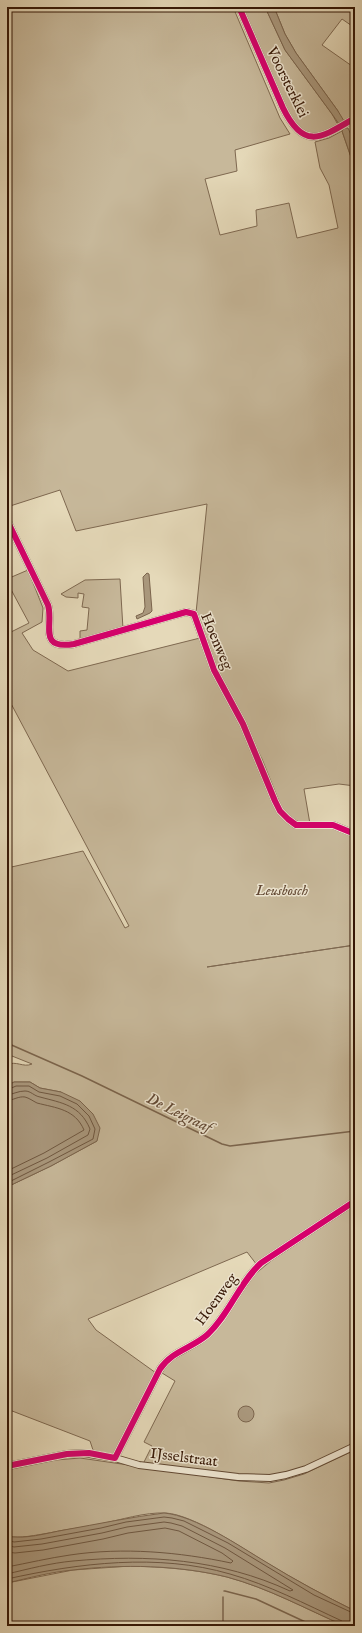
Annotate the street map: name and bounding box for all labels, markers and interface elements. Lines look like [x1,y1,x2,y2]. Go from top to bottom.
street label: Voorsterklei [262,43,313,121]
street label: Hoenweg [196,610,237,673]
park label: Leusbosch [255,881,309,900]
water label: De Leigraaf [143,1089,219,1140]
street label: Hoenweg [191,1269,242,1329]
street label: IJsselstraat [149,1444,219,1471]

